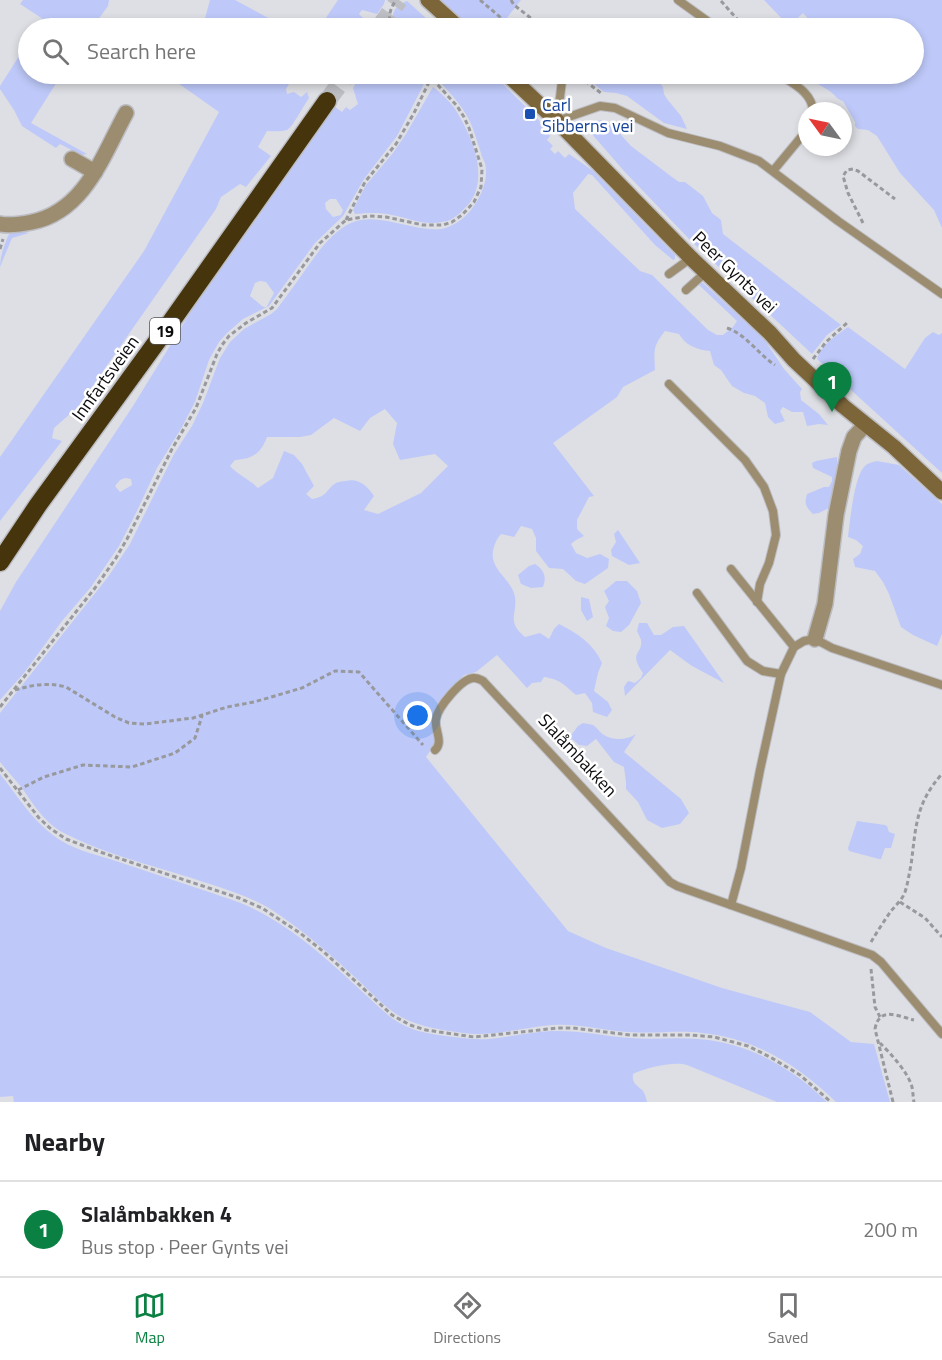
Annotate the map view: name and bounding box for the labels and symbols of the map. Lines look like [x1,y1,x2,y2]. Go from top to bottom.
place label: Carl Sibberns vei [542,91,633,139]
north arrow [798,102,852,156]
marker: Carl Sibberns vei [523,107,537,121]
street label: Peer Gynts vei [687,225,783,319]
road number: 19 [150,318,180,344]
street label: Innfartsveien [65,330,145,426]
pin: 1 [812,362,852,412]
your location [403,701,432,730]
street label: Slalåmbakken [532,707,624,803]

